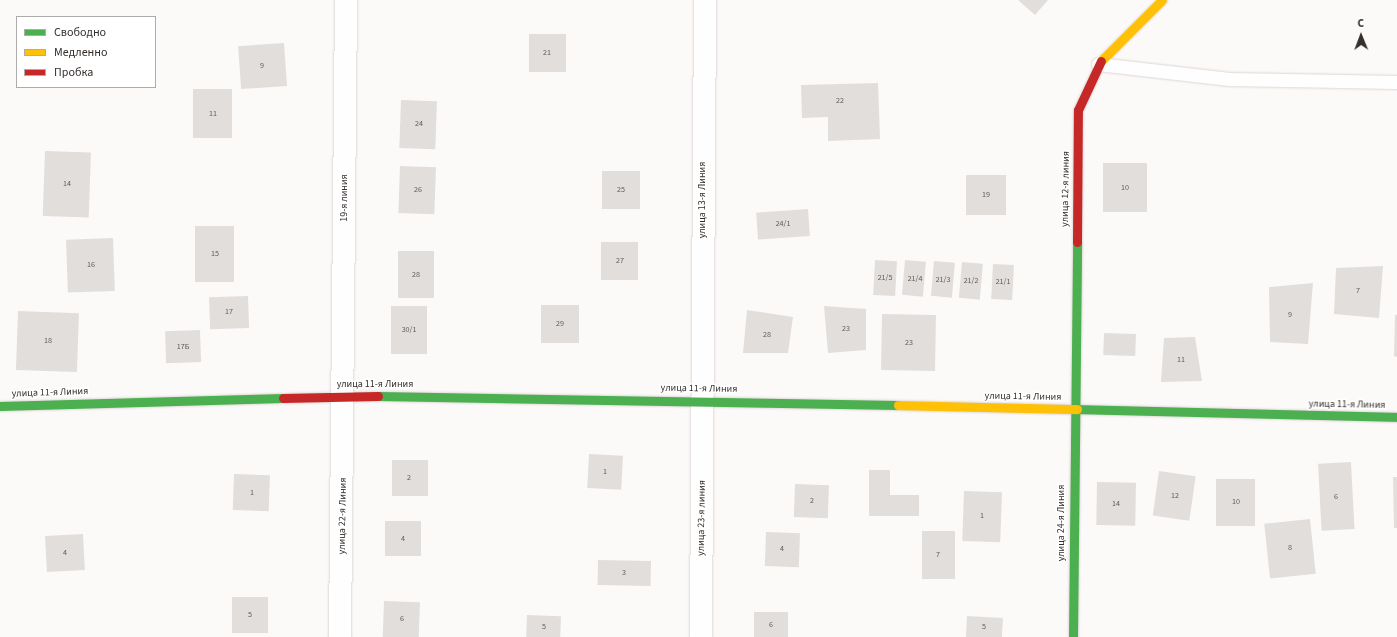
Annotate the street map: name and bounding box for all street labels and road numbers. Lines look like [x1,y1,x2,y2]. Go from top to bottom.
street label: улица 12-я линия [1059,151,1073,227]
street label: улица 13-я Линия [697,162,709,238]
street label: 19-я линия [339,174,351,222]
street label: улица 11-я Линия [337,379,413,391]
street label: улица 11-я Линия [661,382,737,396]
street label: улица 11-я Линия [11,386,89,400]
street label: улица 11-я Линия [985,390,1061,404]
street label: улица 11-я Линия [1309,398,1385,412]
street label: улица 22-я Линия [336,478,350,554]
street label: улица 23-я линия [695,480,709,556]
street label: улица 24-я Линия [1056,485,1068,561]

